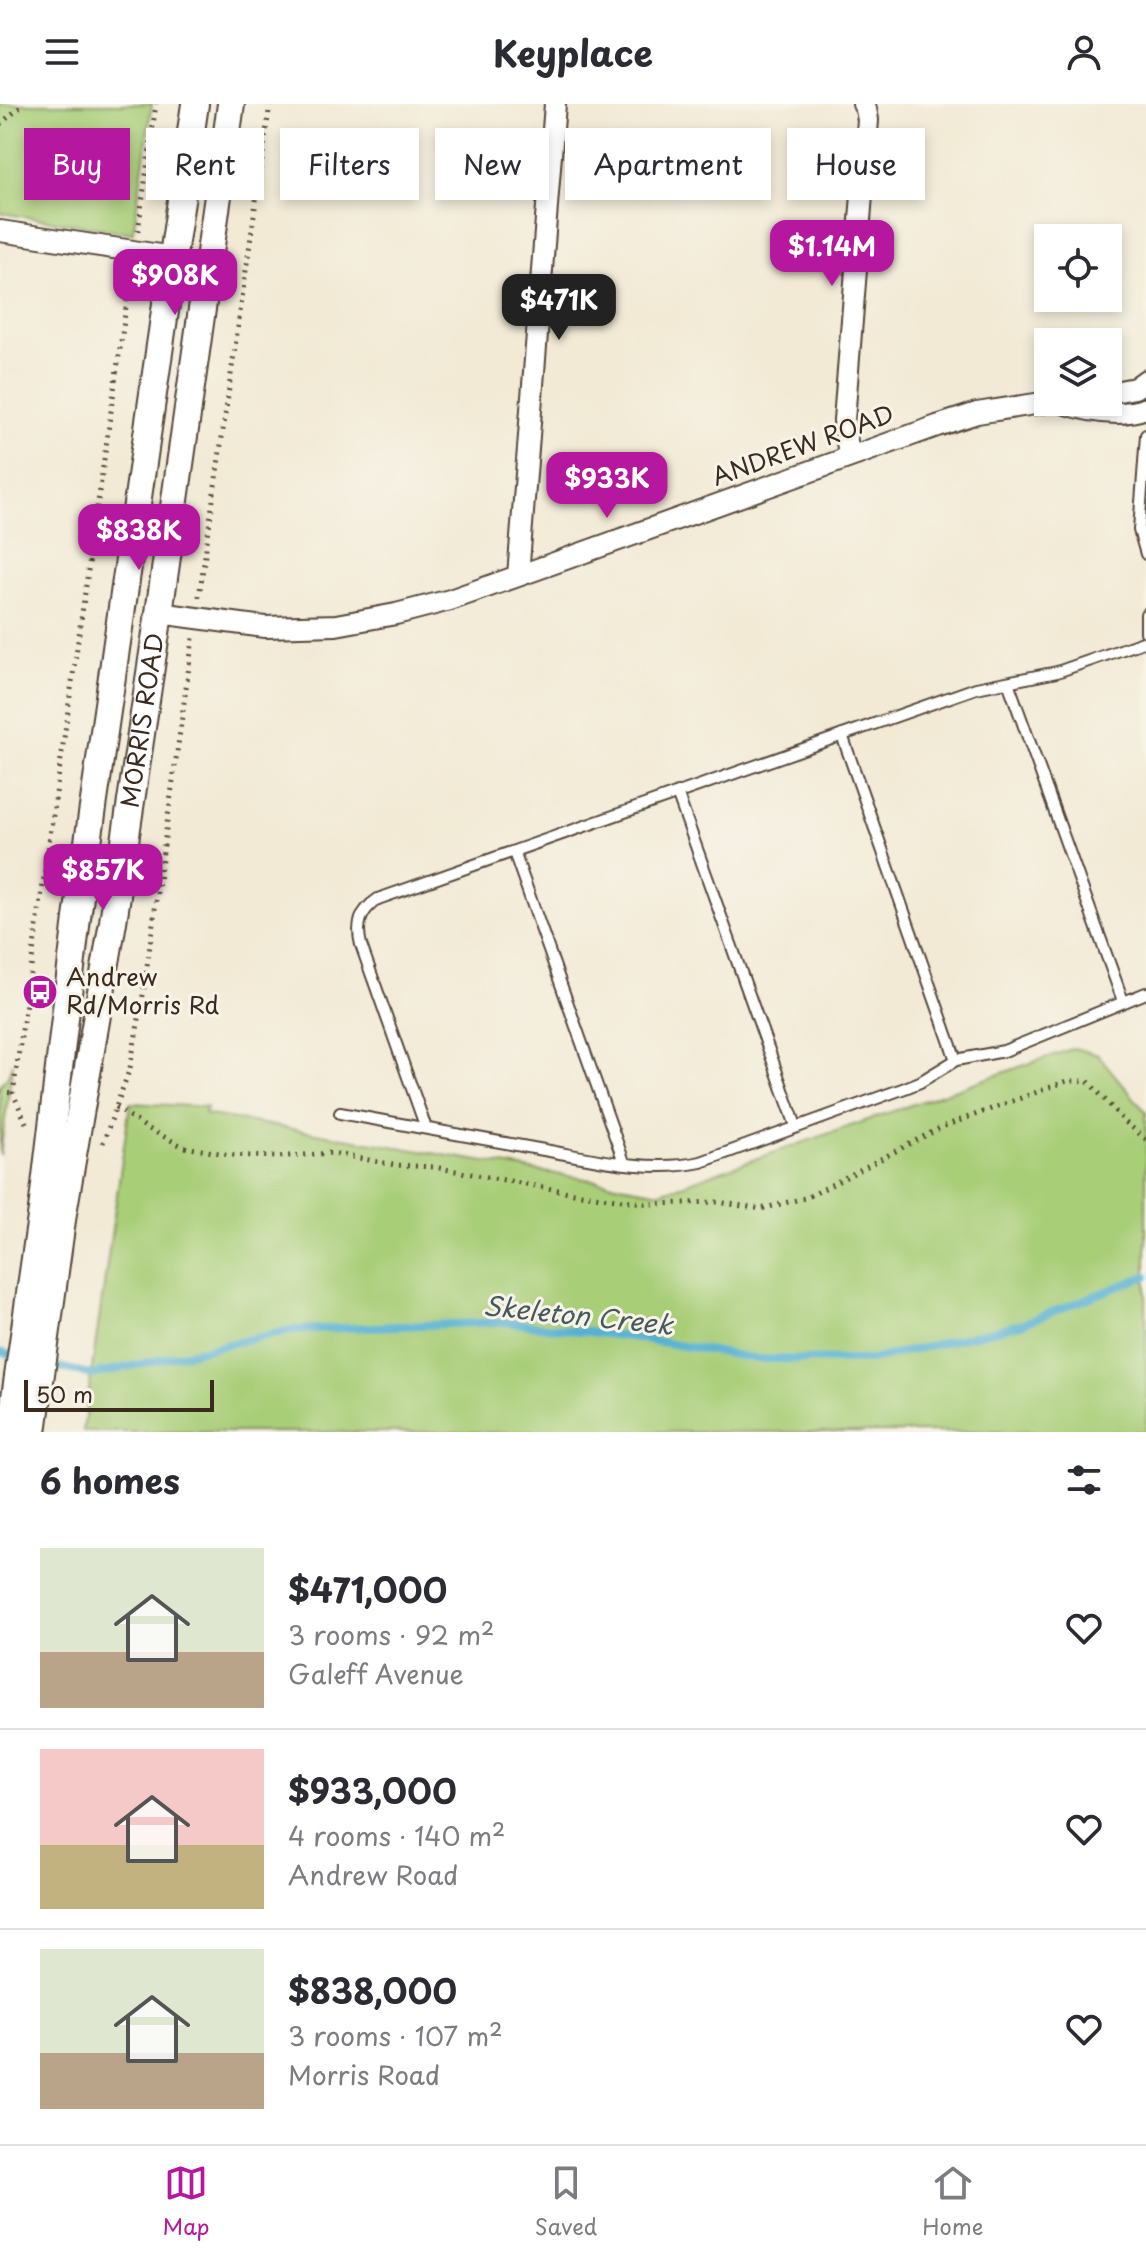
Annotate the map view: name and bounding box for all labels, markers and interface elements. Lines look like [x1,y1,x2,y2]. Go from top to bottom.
text: Keyplace [493,25,653,79]
icon: menu [40,30,84,74]
icon: person [1062,30,1106,74]
chip: Buy [24,128,130,200]
chip: Rent [146,128,264,200]
chip: Filters [280,128,419,200]
chip: New [435,128,549,200]
chip: Apartment [565,128,771,200]
chip: House [787,128,925,200]
pin: $1.14M [767,220,897,288]
map controls [1034,224,1122,416]
button: locate [1034,224,1122,312]
text: $1.14M [788,226,876,265]
pin: $908K [119,249,231,317]
text: $908K [131,255,219,294]
pin: $471K [503,274,615,342]
text: $471K [520,280,598,319]
button: layers [1034,328,1122,416]
street label: ANDREW ROAD [706,394,898,494]
pin: $933K [551,452,663,520]
text: $933K [564,458,650,497]
pin: $838K [83,504,195,572]
text: $838K [96,510,182,549]
street label: MORRIS ROAD [110,630,172,810]
pin: $857K [47,844,159,912]
text: $857K [61,850,145,889]
place label: Andrew Rd/Morris Rd [66,958,220,1022]
bus stop icon: Andrew Rd/Morris Rd [21,973,59,1011]
water label: Skeleton Creek [481,1285,676,1344]
scale bar [24,1376,214,1412]
text: 50 m [36,1377,93,1410]
text: 6 homes [40,1454,180,1506]
icon: filters [1062,1458,1106,1502]
text: $471,000 [288,1563,447,1615]
icon: home [104,1580,200,1676]
icon: heart [1062,1606,1106,1650]
text: 3 rooms · 92 m² [288,1615,494,1654]
text: Galeff Avenue [288,1654,464,1693]
text: $933,000 [288,1764,457,1816]
icon: home [104,1781,200,1877]
icon: heart [1062,1807,1106,1851]
text: 4 rooms · 140 m² [288,1816,506,1855]
text: Andrew Road [288,1855,458,1894]
text: $838,000 [288,1964,457,2016]
icon: home [104,1981,200,2077]
icon: heart [1062,2007,1106,2051]
text: 3 rooms · 107 m² [288,2016,503,2055]
text: Morris Road [288,2055,440,2094]
tab: Map [163,2161,210,2242]
tab: Saved [535,2161,597,2242]
tab: Home [922,2161,983,2242]

